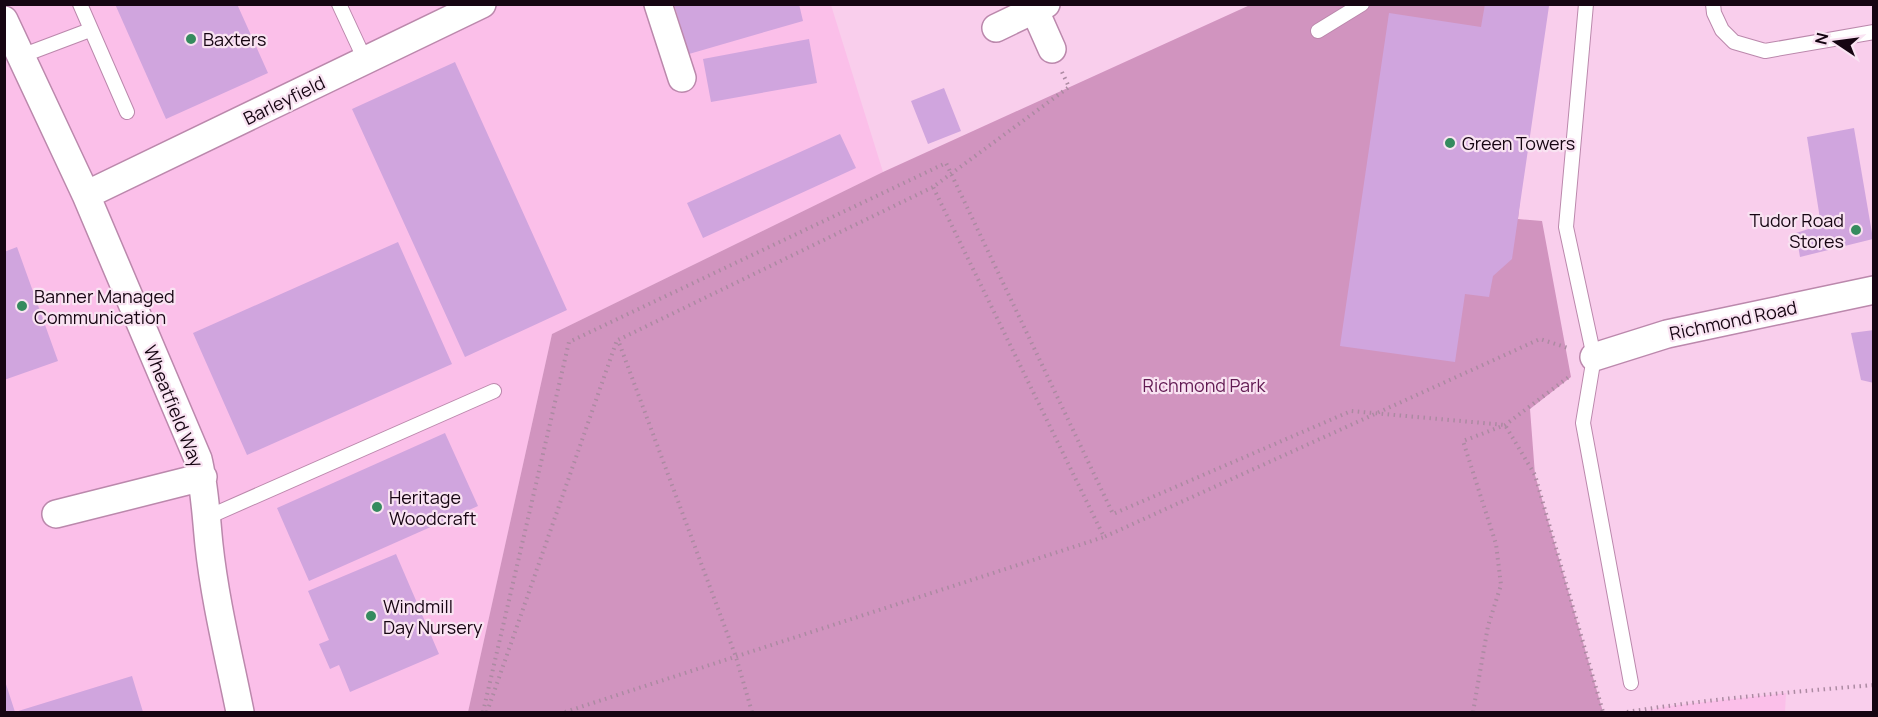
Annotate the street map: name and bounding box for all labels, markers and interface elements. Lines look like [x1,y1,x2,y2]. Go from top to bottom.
north arrow [1806,12,1866,72]
place label: Baxters [203,27,266,51]
text: N [1809,31,1833,47]
marker: Baxters [184,32,198,46]
street label: Barleyfield [239,70,329,130]
place label: Green Towers [1462,131,1575,155]
marker: Green Towers [1443,136,1457,150]
place label: Tudor Road Stores [1749,208,1844,253]
marker: Tudor Road Stores [1849,223,1863,237]
place label: Banner Managed Communication [34,284,175,329]
street label: Richmond Road [1667,295,1799,345]
marker: Banner Managed Communication [15,299,29,313]
street label: Wheatfield Way [139,341,210,471]
park label: Richmond Park [1143,373,1266,397]
place label: Heritage Woodcraft [389,485,476,530]
marker: Heritage Woodcraft [370,500,384,514]
place label: Windmill Day Nursery [383,594,483,639]
marker: Windmill Day Nursery [364,609,378,623]

